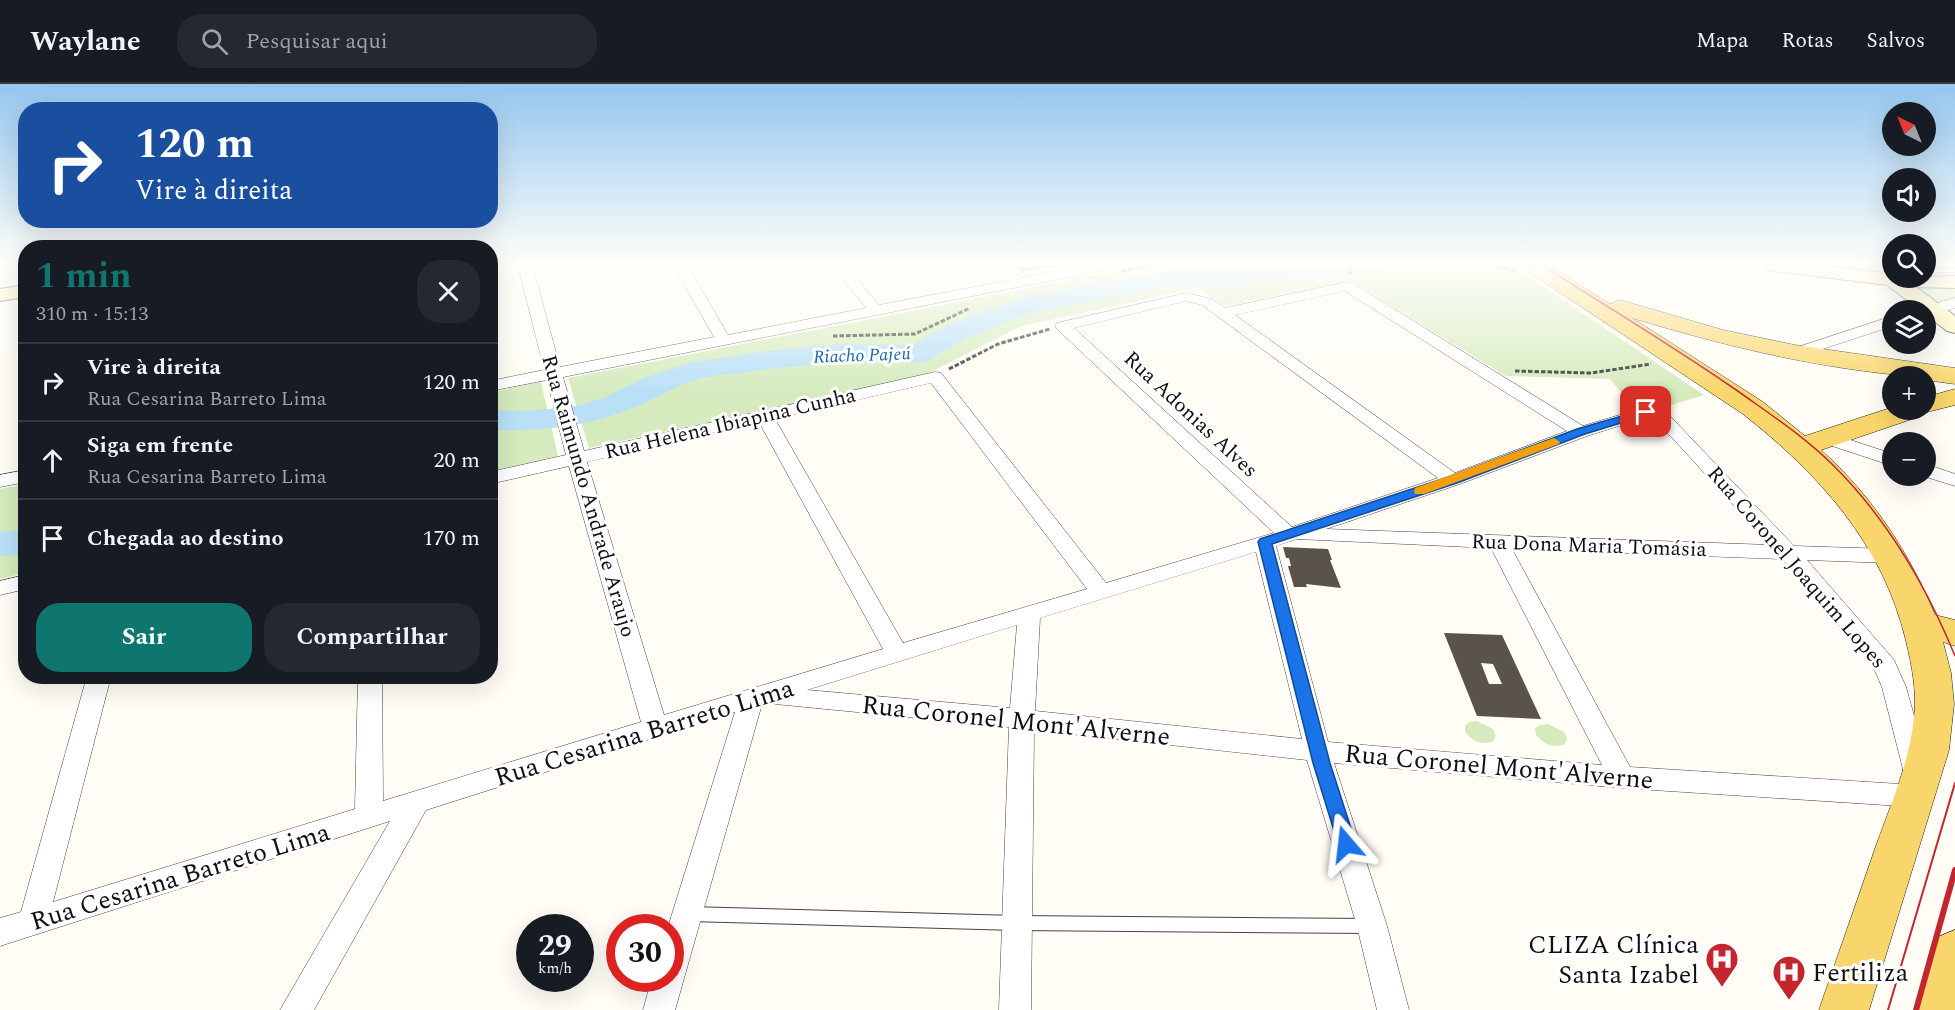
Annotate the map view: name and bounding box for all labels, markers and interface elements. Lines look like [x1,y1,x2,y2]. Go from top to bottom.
search box [177,14,597,68]
text: Waylane [30,20,141,63]
icon: search [198,25,231,58]
text: Pesquisar aqui [246,25,388,58]
text: Mapa [1696,25,1749,57]
text: Rotas [1782,25,1834,57]
text: Salvos [1867,25,1925,57]
north arrow [1882,102,1936,156]
map controls [1882,102,1936,486]
text: 120 m [135,113,254,176]
icon: right [36,126,114,204]
button: sound [1882,168,1936,222]
text: Vire à direita [135,170,292,212]
button: search [1882,234,1936,288]
text: 1 min [36,249,132,304]
button: close [417,260,480,323]
text: 310 m · 15:13 [36,299,148,329]
button: layers [1882,300,1936,354]
water label: Riacho Pajeú [813,340,912,371]
street label: Rua Adonias Alves [1116,344,1265,486]
text: Vire à direita [87,351,221,384]
street label: Rua Raimundo Andrade Araujo [532,351,644,641]
icon: right [36,366,69,399]
text: 120 m [423,366,480,399]
button: + [1882,366,1936,420]
street label: Rua Helena Ibiapina Cunha [601,379,860,468]
text: Rua Cesarina Barreto Lima [87,384,327,414]
pin [1620,386,1671,437]
icon: arrive [1629,395,1662,428]
text: Siga em frente [87,429,233,462]
button: − [1882,432,1936,486]
icon: ahead [36,444,69,477]
text: 20 m [434,444,480,477]
street label: Rua Coronel Joaquim Lopes [1699,459,1894,676]
text: Rua Cesarina Barreto Lima [87,462,327,492]
icon: arrive [36,522,69,555]
text: Chegada ao destino [87,522,284,555]
text: 170 m [423,522,480,555]
street label: Rua Dona Maria Tomásia [1471,526,1708,566]
button: Sair [36,603,252,672]
button: Compartilhar [264,603,480,672]
street label: Rua Cesarina Barreto Lima [490,668,799,798]
street label: Rua Coronel Mont'Alverne [860,685,1172,757]
street label: Rua Coronel Mont'Alverne [1343,734,1655,800]
street label: Rua Cesarina Barreto Lima [26,812,335,942]
position arrow [1314,812,1378,876]
speed limit sign: 30 [606,914,684,992]
text: 29 [538,923,572,969]
place label: CLIZA Clínica Santa Izabel [1528,925,1699,995]
hospital icon: CLIZA Clínica Santa Izabel [1704,941,1740,988]
place label: Fertiliza [1812,953,1909,993]
hospital icon: Fertiliza [1771,954,1807,1001]
text: km/h [538,957,572,980]

